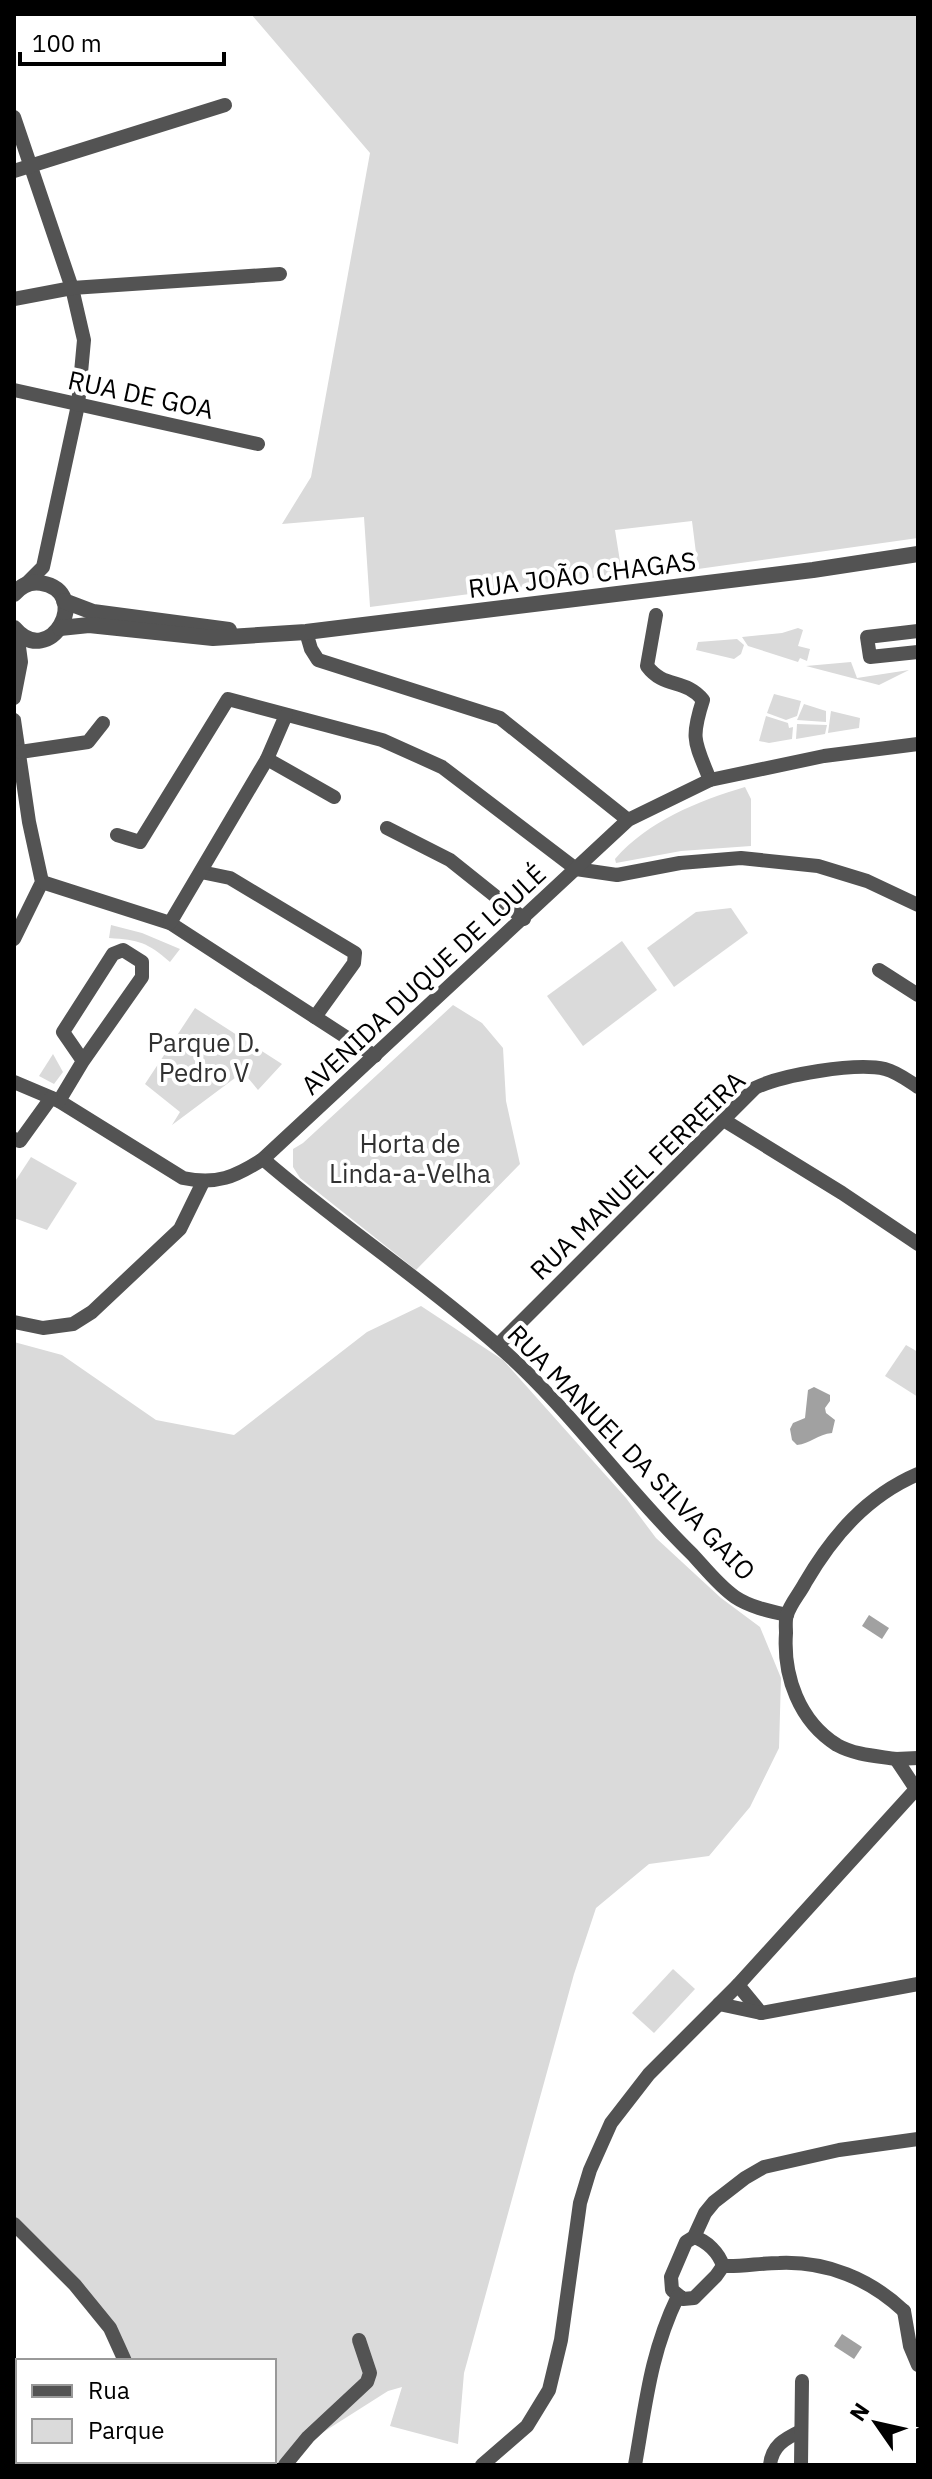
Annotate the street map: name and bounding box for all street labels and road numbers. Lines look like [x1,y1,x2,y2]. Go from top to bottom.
street label: RUA DE GOA [65,362,217,426]
street label: RUA JOÃO CHAGAS [466,543,698,605]
street label: AVENIDA DUQUE DE LOULÉ [293,856,553,1102]
street label: RUA MANUEL FERREIRA [522,1063,752,1287]
street label: RUA MANUEL DA SILVA GAIO [501,1317,763,1587]

